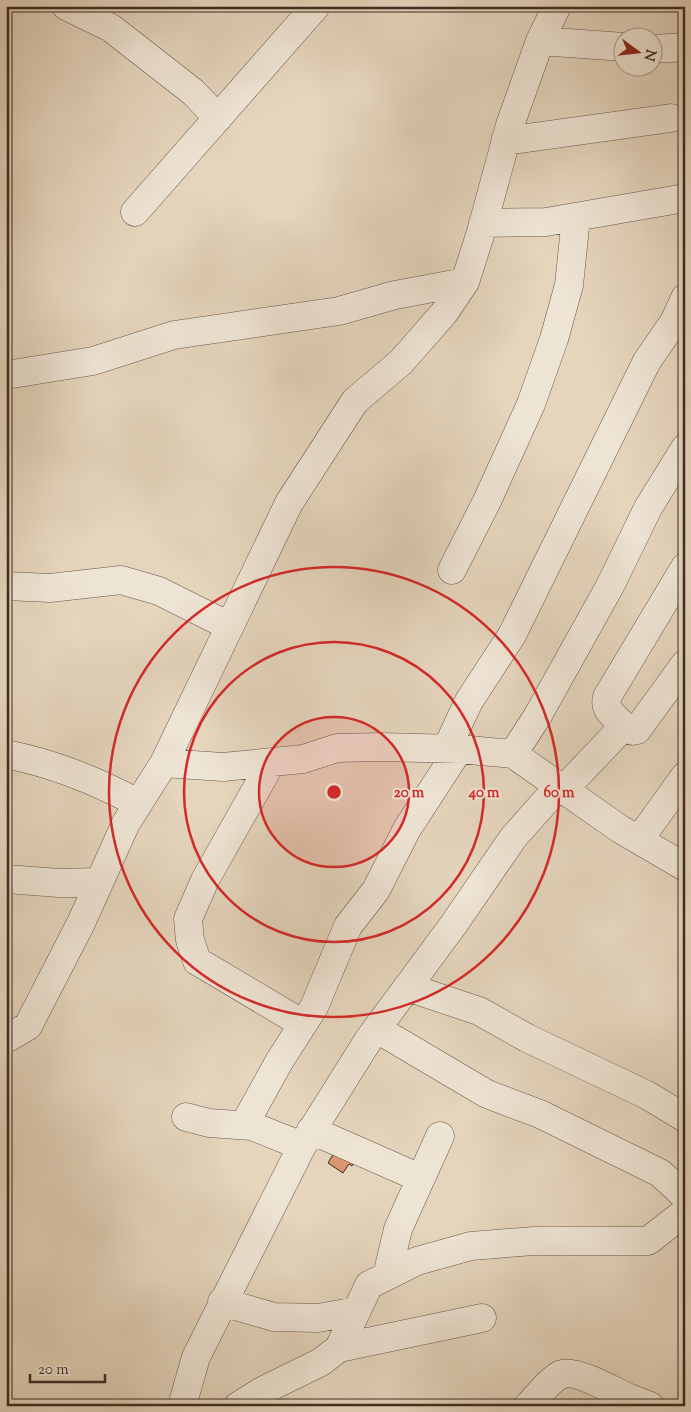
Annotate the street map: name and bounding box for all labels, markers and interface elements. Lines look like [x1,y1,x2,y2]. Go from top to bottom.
north arrow [614,28,664,78]
text: N [638,47,660,63]
centre of rings [325,783,343,801]
text: 20 m [394,783,425,804]
text: 40 m [468,783,500,804]
text: 60 m [544,783,575,804]
scale bar [30,1352,105,1384]
text: 20 m [38,1360,69,1381]

